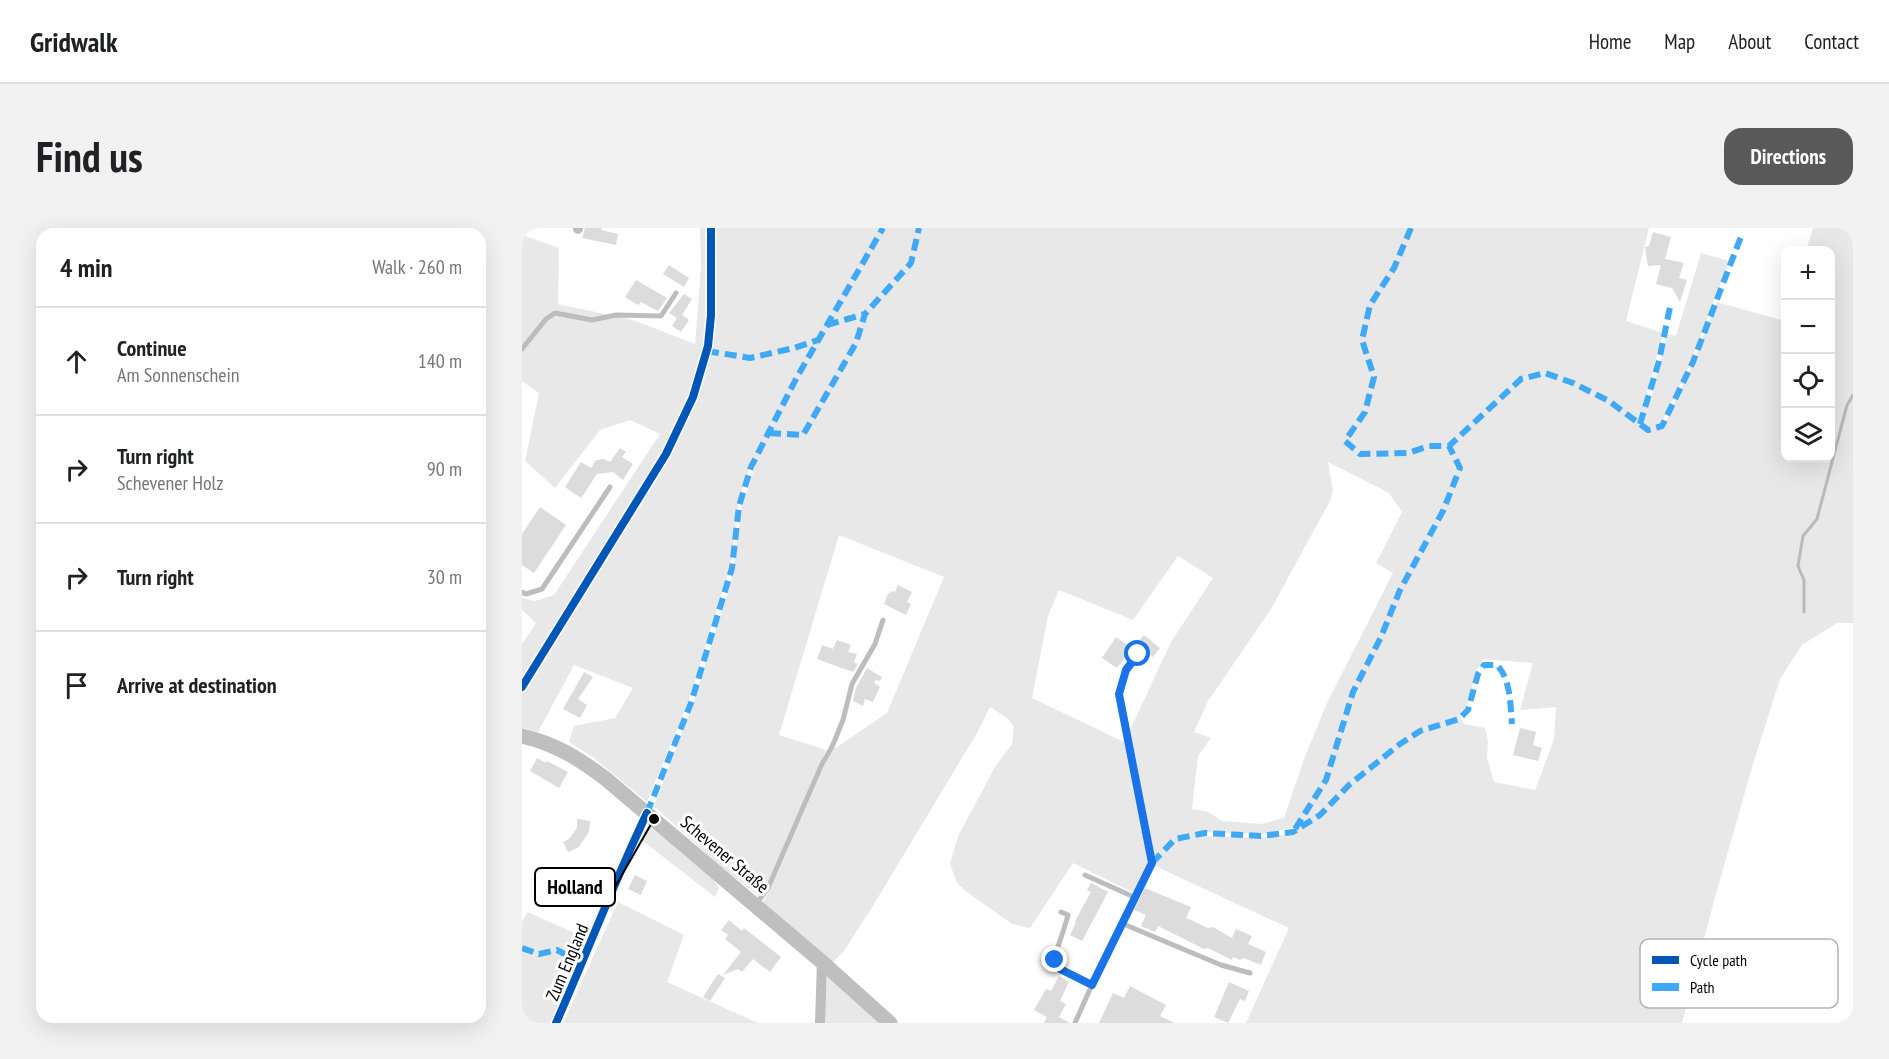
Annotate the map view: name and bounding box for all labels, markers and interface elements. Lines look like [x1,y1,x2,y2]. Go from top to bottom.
text: Gridwalk [30,23,118,60]
text: Home [1589,28,1631,55]
text: Map [1664,28,1695,55]
text: About [1728,28,1771,55]
text: Contact [1804,28,1859,55]
button: Directions [1724,128,1853,185]
text: Find us [36,129,143,184]
map controls [1781,246,1835,462]
button: + [1781,246,1835,300]
text: 4 min [60,251,113,284]
text: Walk · 260 m [372,254,462,280]
button: − [1781,300,1835,354]
text: Continue [117,334,187,362]
icon: ahead [60,345,93,378]
text: 140 m [418,348,462,374]
button: locate [1781,354,1835,408]
text: Am Sonnenschein [117,362,240,388]
button: layers [1781,408,1835,462]
text: Turn right [117,442,194,470]
icon: right [60,453,93,486]
text: 90 m [427,456,462,482]
text: Schevener Holz [117,470,223,496]
icon: right [60,561,93,594]
text: Turn right [117,563,194,591]
text: 30 m [427,564,462,590]
route start [1124,640,1150,666]
icon: arrive [60,669,93,702]
text: Arrive at destination [117,671,277,699]
street label: Schevener Straße [676,810,774,898]
callout: Holland [535,868,615,906]
text: Holland [547,874,603,900]
street label: Zum England [541,920,593,1004]
legend [1640,939,1838,1008]
route end [1041,946,1067,972]
text: Cycle path [1690,950,1747,970]
text: Path [1690,977,1715,997]

